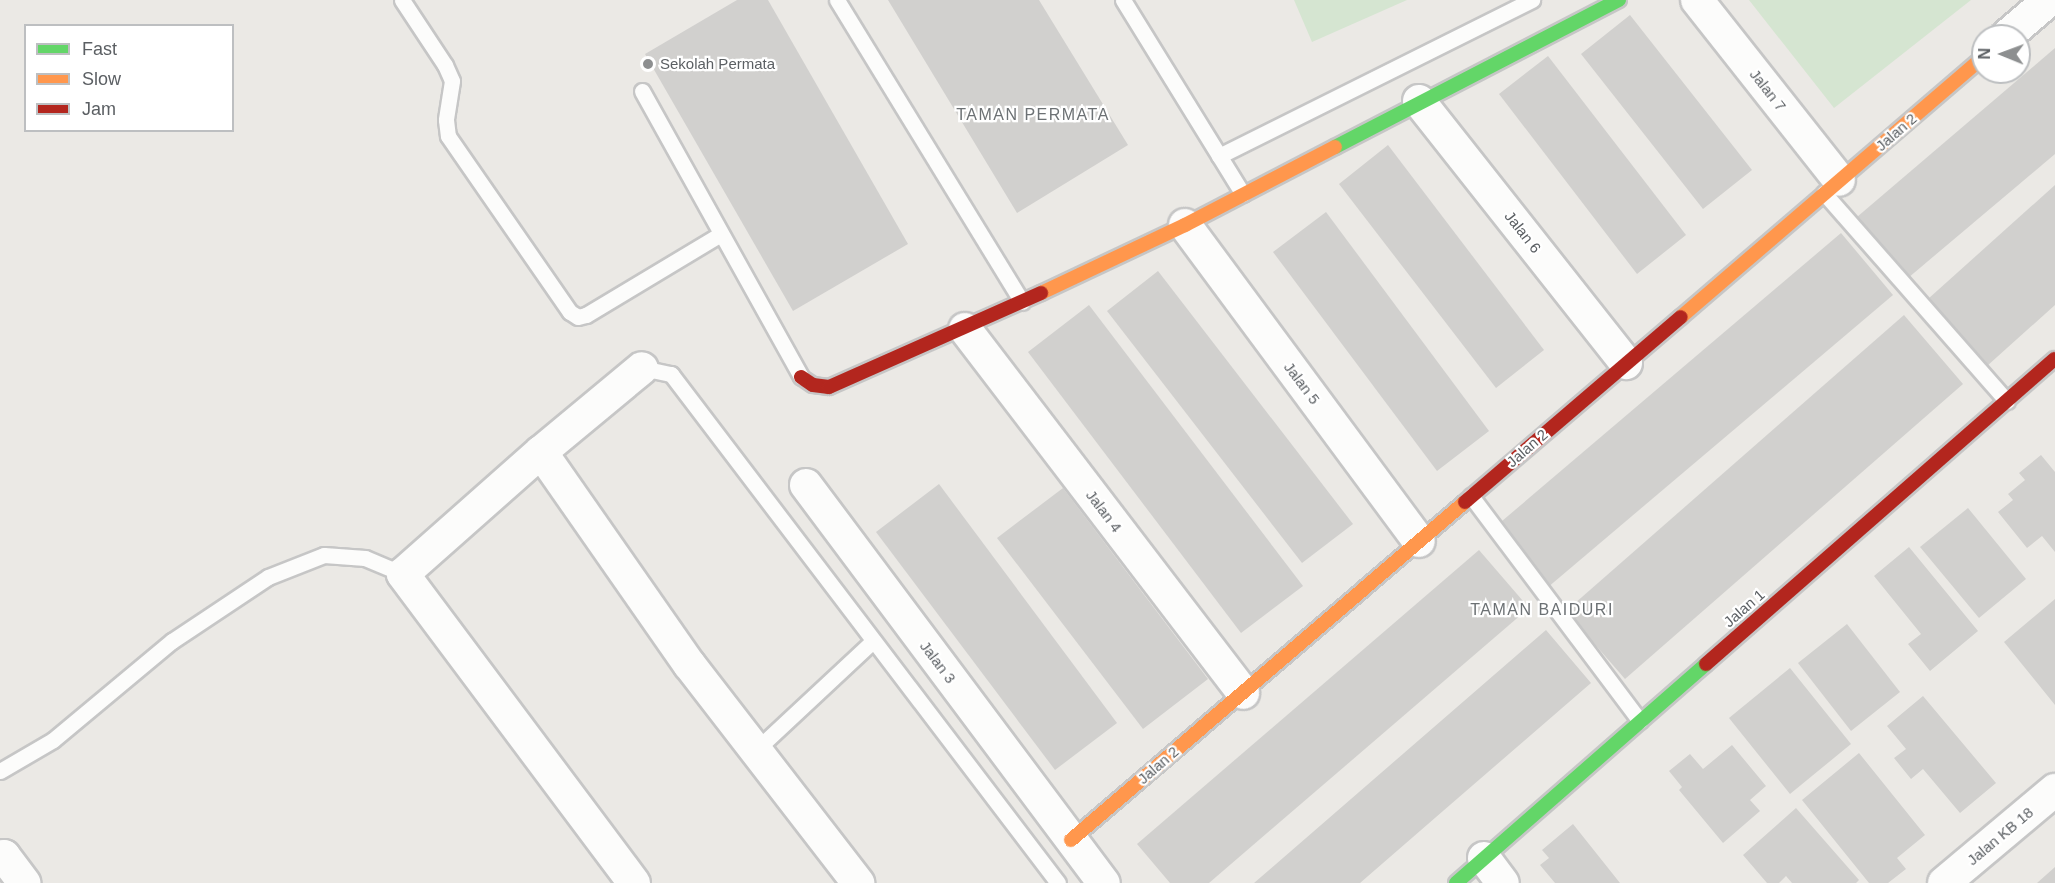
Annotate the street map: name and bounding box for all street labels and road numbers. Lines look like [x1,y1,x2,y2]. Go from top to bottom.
street label: Jalan 7 [1746,65,1790,115]
street label: Jalan 2 [1872,109,1920,155]
street label: Jalan 6 [1501,207,1545,257]
street label: Jalan 5 [1280,358,1324,408]
street label: Jalan 2 [1503,425,1551,471]
street label: Jalan 4 [1082,486,1126,536]
street label: Jalan 1 [1720,585,1768,631]
street label: Jalan 3 [916,637,960,687]
street label: Jalan 2 [1134,742,1182,788]
street label: Jalan KB 18 [1963,803,2037,869]

